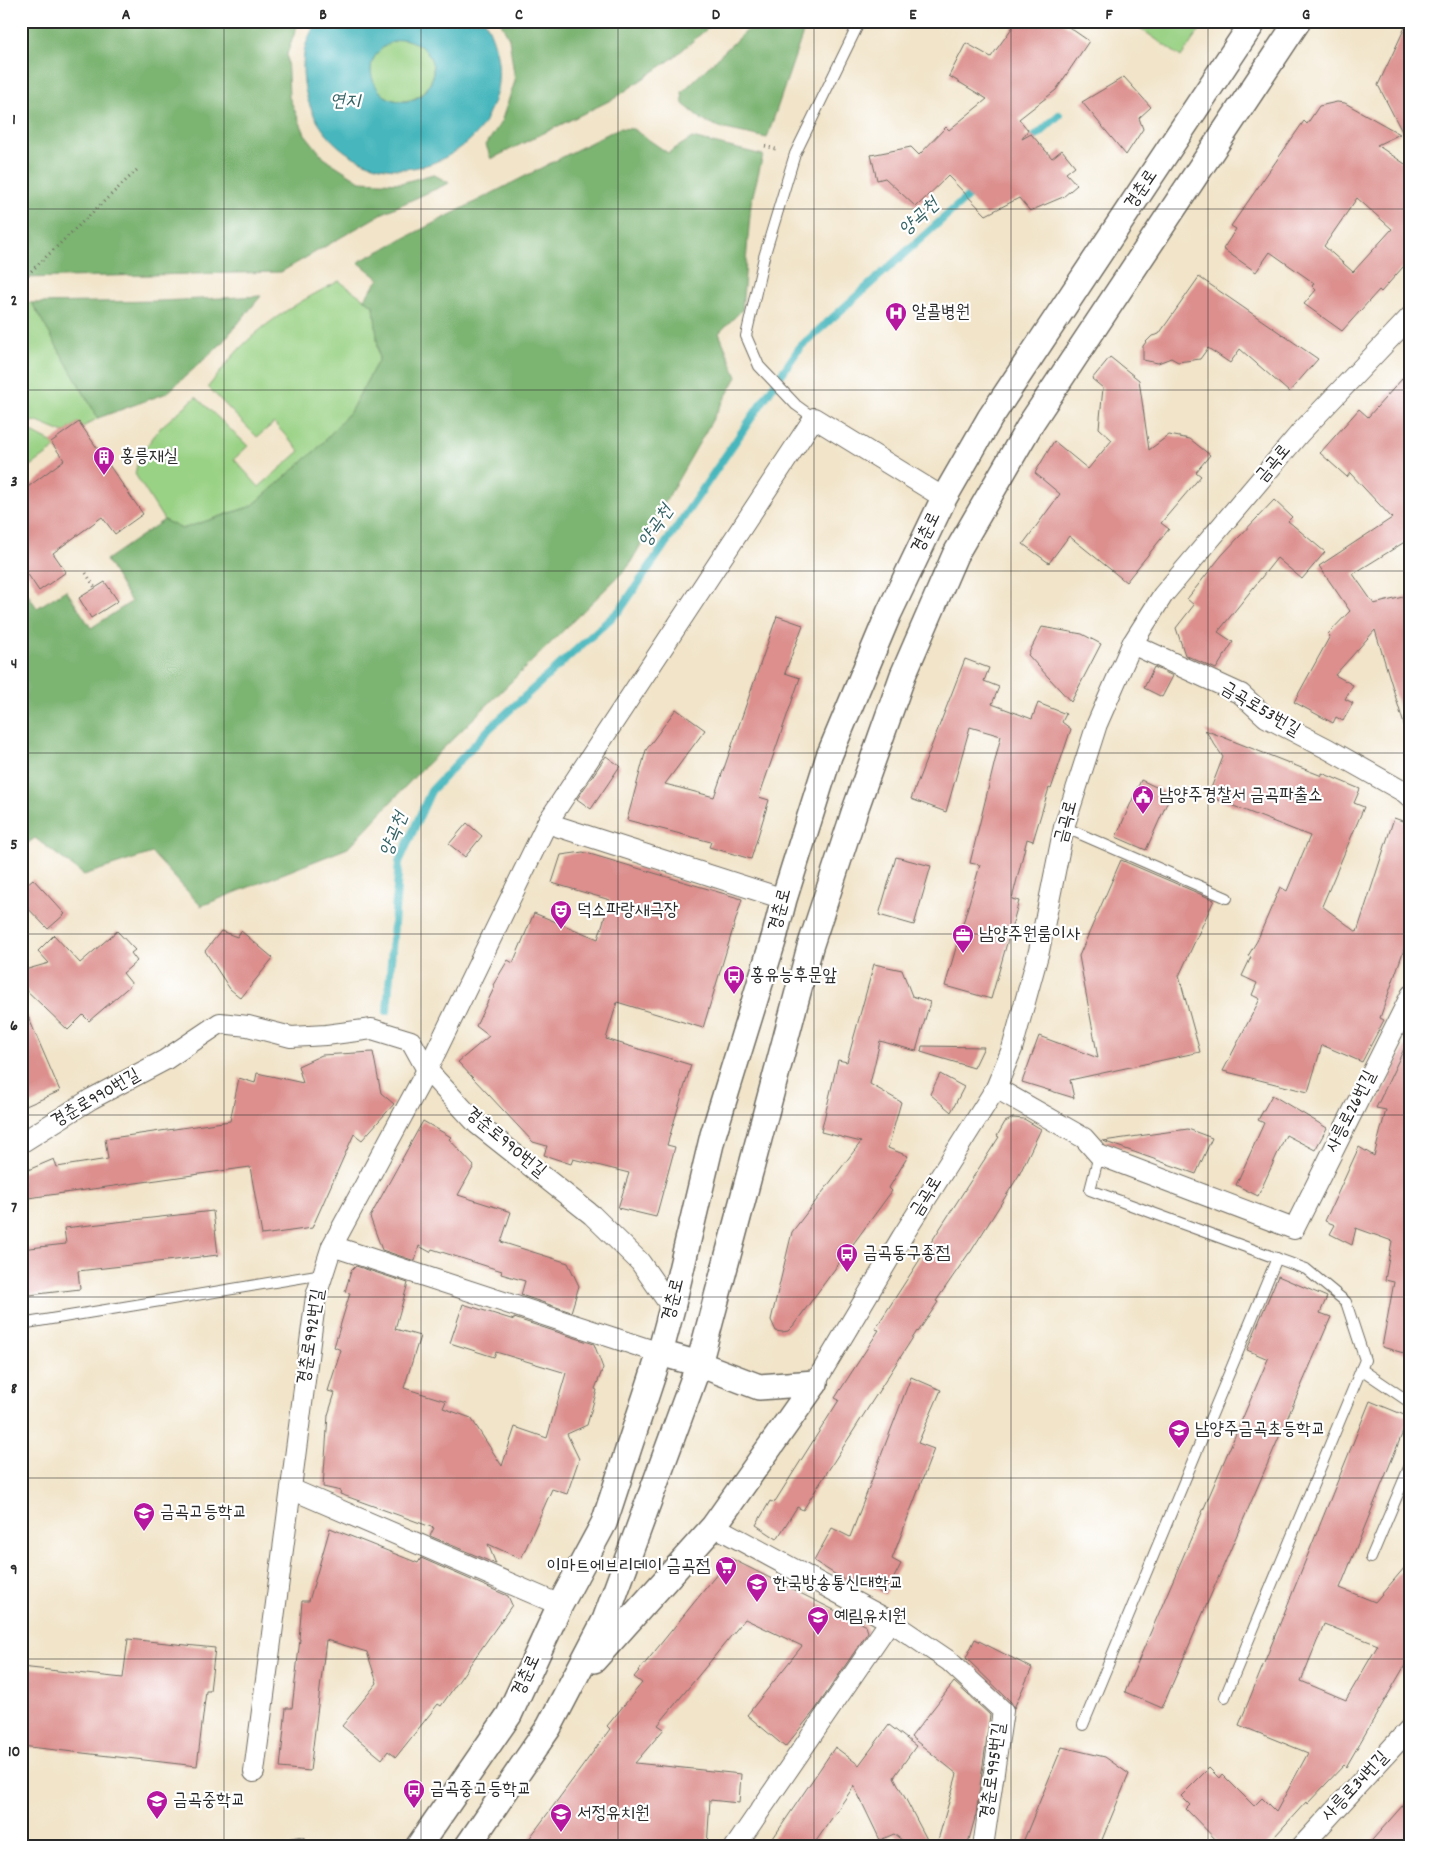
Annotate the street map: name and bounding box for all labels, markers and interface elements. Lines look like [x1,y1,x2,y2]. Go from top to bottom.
text: A [122,4,131,27]
text: B [319,4,327,27]
text: C [515,4,523,27]
text: D [712,4,721,27]
text: E [909,4,917,27]
text: F [1105,4,1113,27]
text: G [1302,4,1310,27]
water label: 연지 [330,89,362,116]
text: 1 [12,109,16,132]
street label: 경춘로 [1119,165,1165,215]
water label: 양곡천 [894,191,947,243]
text: 2 [11,290,18,313]
hospital icon: 알콜병원 [884,301,908,332]
place label: 알콜병원 [912,301,970,326]
street label: 금곡로 [1250,439,1298,489]
building icon: 홍릉재실 [92,445,116,476]
place label: 홍릉재실 [120,445,178,470]
text: 3 [10,471,18,494]
water label: 양곡천 [633,499,682,554]
street label: 경춘로 [906,508,948,558]
text: 4 [11,653,17,676]
street label: 금곡로53번길 [1216,676,1305,744]
public building icon: 남양주경찰서 금곡파출소 [1131,784,1155,815]
place label: 남양주경찰서 금곡파출소 [1159,784,1322,809]
street label: 금곡로 [1049,798,1085,846]
water label: 양곡천 [374,807,417,861]
text: 5 [10,834,18,857]
street label: 경춘로 [763,886,799,934]
theatre icon: 덕소파랑새극장 [549,899,573,930]
place label: 덕소파랑새극장 [577,899,678,924]
office icon: 남양주원룸이사 [951,923,975,954]
place label: 남양주원룸이사 [979,923,1081,948]
bus stop icon: 홍유능후문앞 [722,964,746,995]
place label: 홍유능후문앞 [750,964,837,989]
text: 6 [10,1015,18,1038]
street label: 경춘로990번길 [47,1063,145,1135]
street label: 사릉로26번길 [1321,1066,1384,1157]
street label: 경춘로990번길 [459,1102,551,1185]
street label: 금곡로 [905,1172,949,1222]
text: 7 [11,1197,17,1220]
bus stop icon: 금곡동구종점 [835,1242,859,1273]
place label: 금곡동구종점 [863,1242,950,1267]
street label: 경춘로 [657,1276,691,1324]
street label: 경춘로992번길 [292,1287,332,1387]
text: 8 [11,1378,18,1401]
school or university icon: 남양주금곡초등학교 [1167,1418,1191,1449]
place label: 남양주금곡초등학교 [1195,1418,1325,1443]
school or university icon: 금곡고등학교 [132,1501,156,1532]
place label: 금곡고등학교 [160,1501,247,1526]
place label: 이마트에브리데이 금곡점 [547,1555,711,1580]
supermarket icon: 이마트에브리데이 금곡점 [714,1555,738,1586]
text: 9 [10,1559,18,1582]
school or university icon: 한국방송통신대학교 [745,1572,769,1603]
place label: 한국방송통신대학교 [773,1572,903,1597]
school or university icon: 예림유치원 [806,1605,830,1636]
place label: 예림유치원 [834,1605,906,1630]
street label: 경춘로 [506,1651,548,1701]
street label: 경춘로995번길 [975,1721,1013,1821]
text: 10 [8,1741,20,1764]
street label: 사릉로34번길 [1317,1746,1395,1828]
bus stop icon: 금곡중고등학교 [402,1778,426,1809]
place label: 금곡중고등학교 [430,1778,531,1803]
school or university icon: 금곡중학교 [145,1789,169,1820]
place label: 금곡중학교 [173,1789,245,1814]
school or university icon: 서정유치원 [549,1802,573,1833]
place label: 서정유치원 [577,1802,649,1827]

